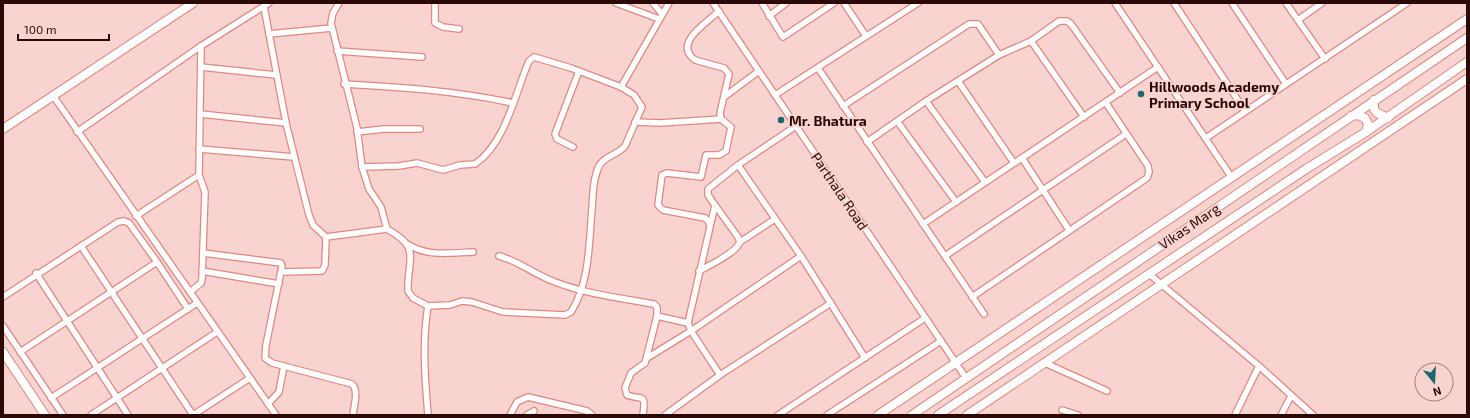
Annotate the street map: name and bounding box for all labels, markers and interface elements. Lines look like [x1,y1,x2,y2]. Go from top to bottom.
scale bar [18,16,109,42]
text: 100 m [24,22,56,36]
place label: Hillwoods Academy Primary School [1149,78,1279,111]
marker: Hillwoods Academy Primary School [1136,89,1146,99]
place label: Mr. Bhatura [789,112,867,129]
marker: Mr. Bhatura [776,115,786,125]
street label: Parthala Road [808,149,872,233]
street label: Vikas Marg [1155,199,1223,253]
north arrow [1414,362,1454,402]
text: N [1431,385,1443,399]

